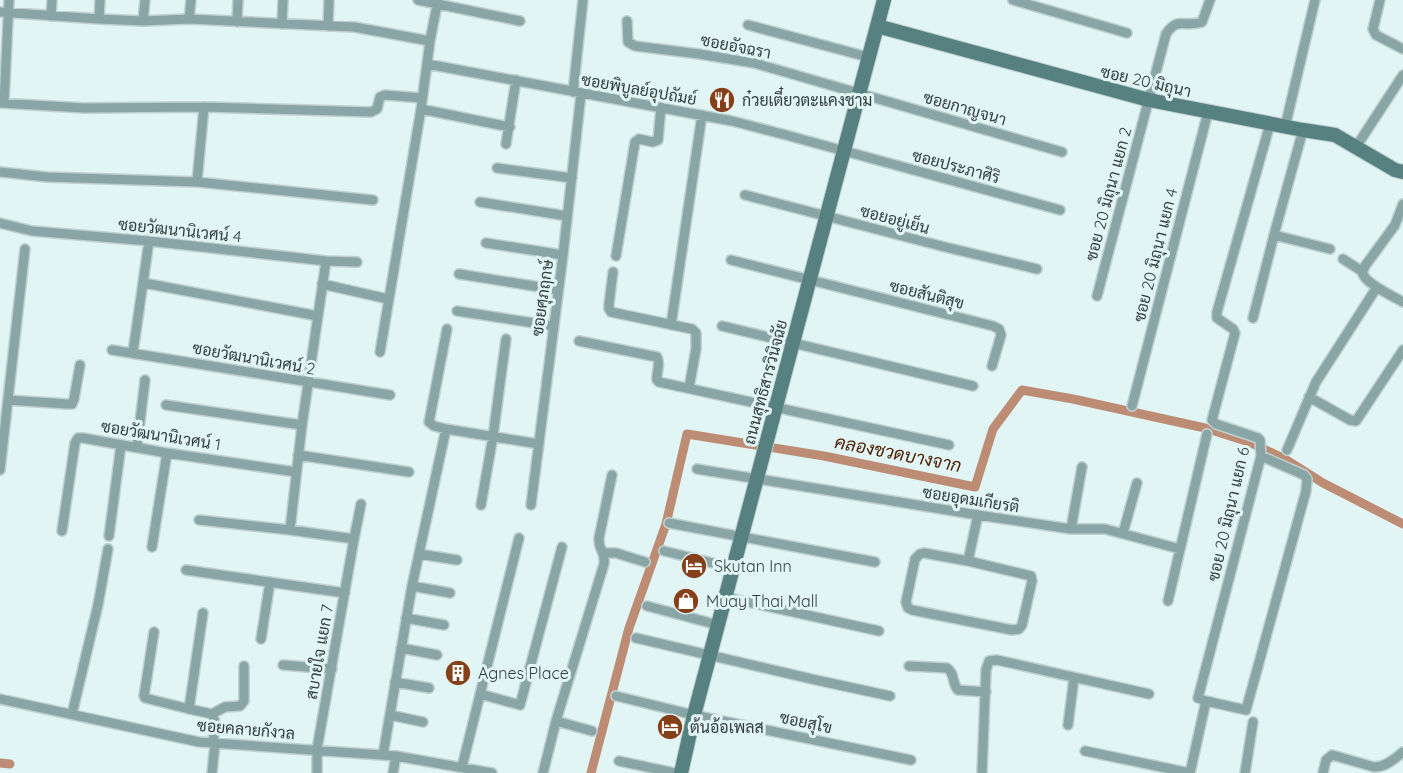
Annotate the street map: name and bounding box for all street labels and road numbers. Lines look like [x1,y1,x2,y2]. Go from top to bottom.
street label: ซอยอัจฉรา [699,29,773,63]
street label: ซอย 20 มิถุนา [1098,61,1193,103]
street label: ซอยพิบูลย์อุปถัมย์ [579,67,699,111]
street label: ซอยกาญจนา [921,87,1009,129]
street label: ซอย 20 มิถุนา แยก 2 [1081,125,1137,264]
street label: ซอยประภาศิริ [910,145,1002,187]
street label: ซอย 20 มิถุนา แยก 4 [1129,186,1183,325]
street label: ซอยอยู่เย็น [857,197,933,240]
street label: ซอยวัฒนานิเวศน์ 4 [117,212,243,246]
street label: ซอยศุภฤกษ์ [525,258,559,338]
street label: ซอยสันติสุข [887,275,966,315]
street label: ถนนสุทธิสารวินิจฉัย [739,317,793,447]
street label: ซอยวัฒนานิเวศน์ 2 [191,335,317,379]
street label: ซอยวัฒนานิเวศน์ 1 [100,414,223,454]
street label: ซอย 20 มิถุนา แยก 6 [1203,444,1255,584]
street label: ซอยอุดมเกียรติ [921,480,1021,519]
street label: สบายใจ แยก 7 [300,603,337,701]
street label: ซอยสุโข [777,706,834,739]
street label: ซอยคลายกังวล [196,715,296,743]

